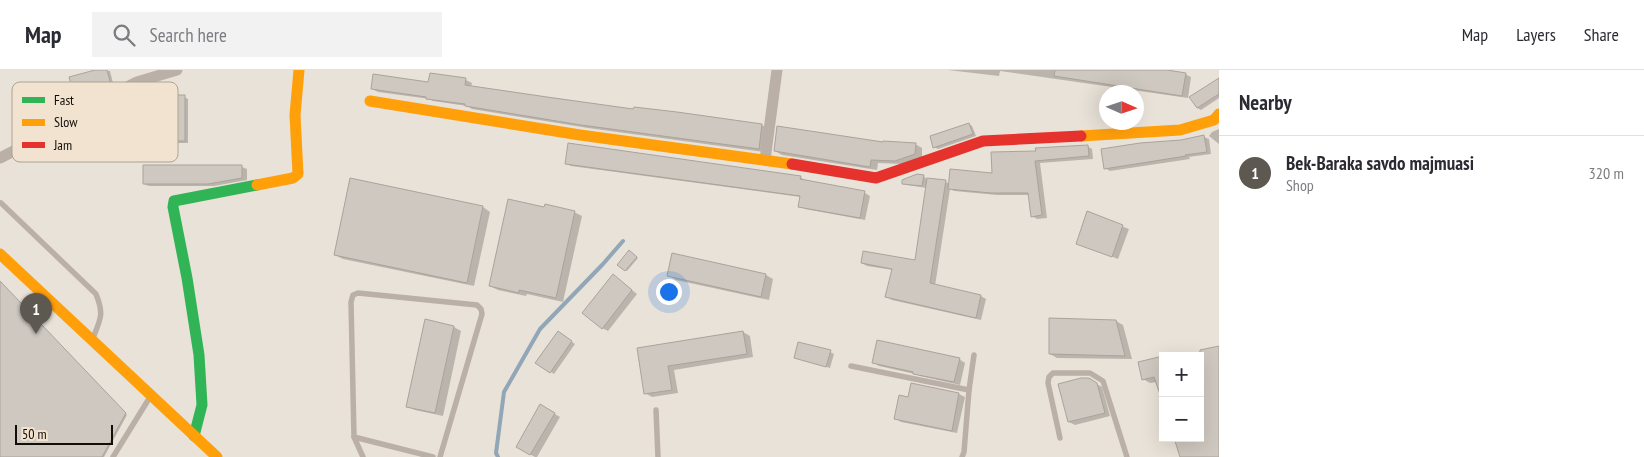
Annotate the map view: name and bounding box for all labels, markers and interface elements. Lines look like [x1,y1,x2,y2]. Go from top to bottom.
search box [92,12,442,57]
text: Map [25,19,62,50]
icon: search [110,21,138,49]
text: Search here [150,23,227,47]
text: Map [1462,23,1488,46]
text: Layers [1516,23,1556,46]
text: Share [1584,23,1619,46]
legend [12,82,178,162]
north arrow [1099,85,1144,130]
text: Nearby [1239,89,1292,116]
text: Fast [54,91,74,109]
text: Slow [54,113,78,131]
text: Jam [53,136,72,154]
text: Bek-Baraka savdo majmuasi [1286,151,1474,175]
text: 1 [1251,163,1259,183]
text: 320 m [1589,163,1624,183]
text: Shop [1286,175,1314,195]
your location [656,279,682,305]
pin: 1 [20,293,52,334]
map controls [1159,352,1204,442]
button: + [1159,352,1204,397]
button: − [1159,397,1204,442]
scale bar [15,422,112,445]
text: 50 m [22,425,47,443]

